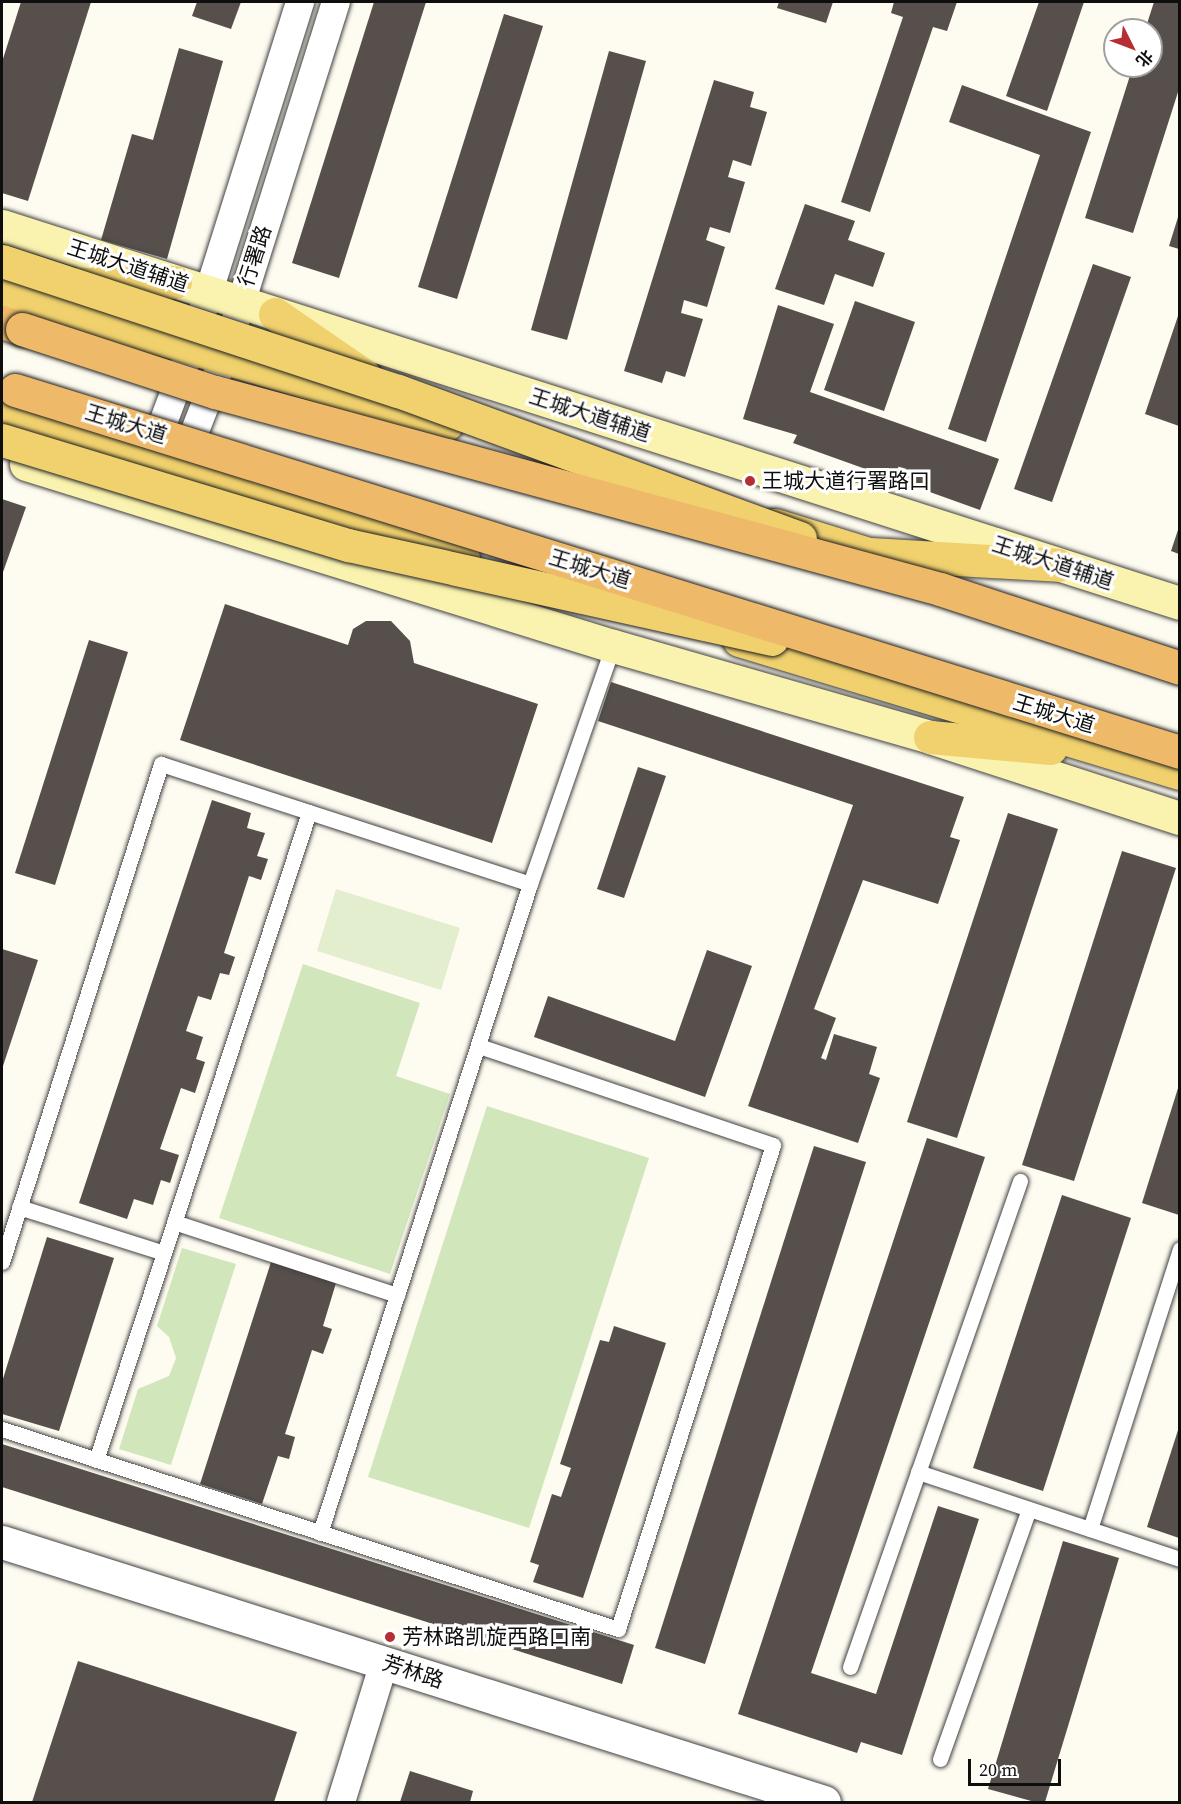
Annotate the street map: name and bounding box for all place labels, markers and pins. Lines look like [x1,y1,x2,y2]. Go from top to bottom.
place label: 王城大道行署路口 [762,468,930,494]
marker: 王城大道行署路口 [743,474,757,488]
place label: 芳林路凯旋西路口南 [402,1624,591,1650]
marker: 芳林路凯旋西路口南 [383,1630,397,1644]

